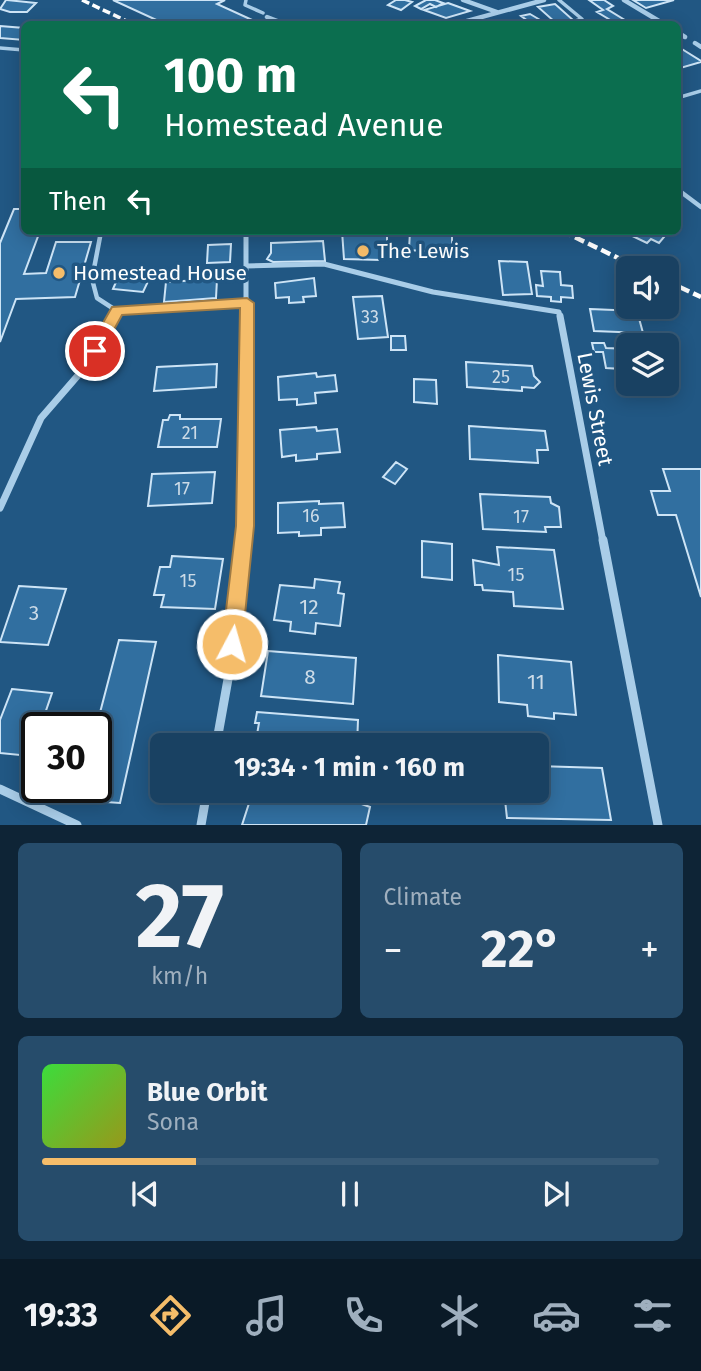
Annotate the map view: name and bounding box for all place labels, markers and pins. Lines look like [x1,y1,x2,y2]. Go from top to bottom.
place label: The Lewis [377,238,470,264]
marker: The Lewis [355,243,371,259]
place label: Homestead House [73,260,247,286]
marker: Homestead House [51,265,67,281]
pin [65,321,125,381]

